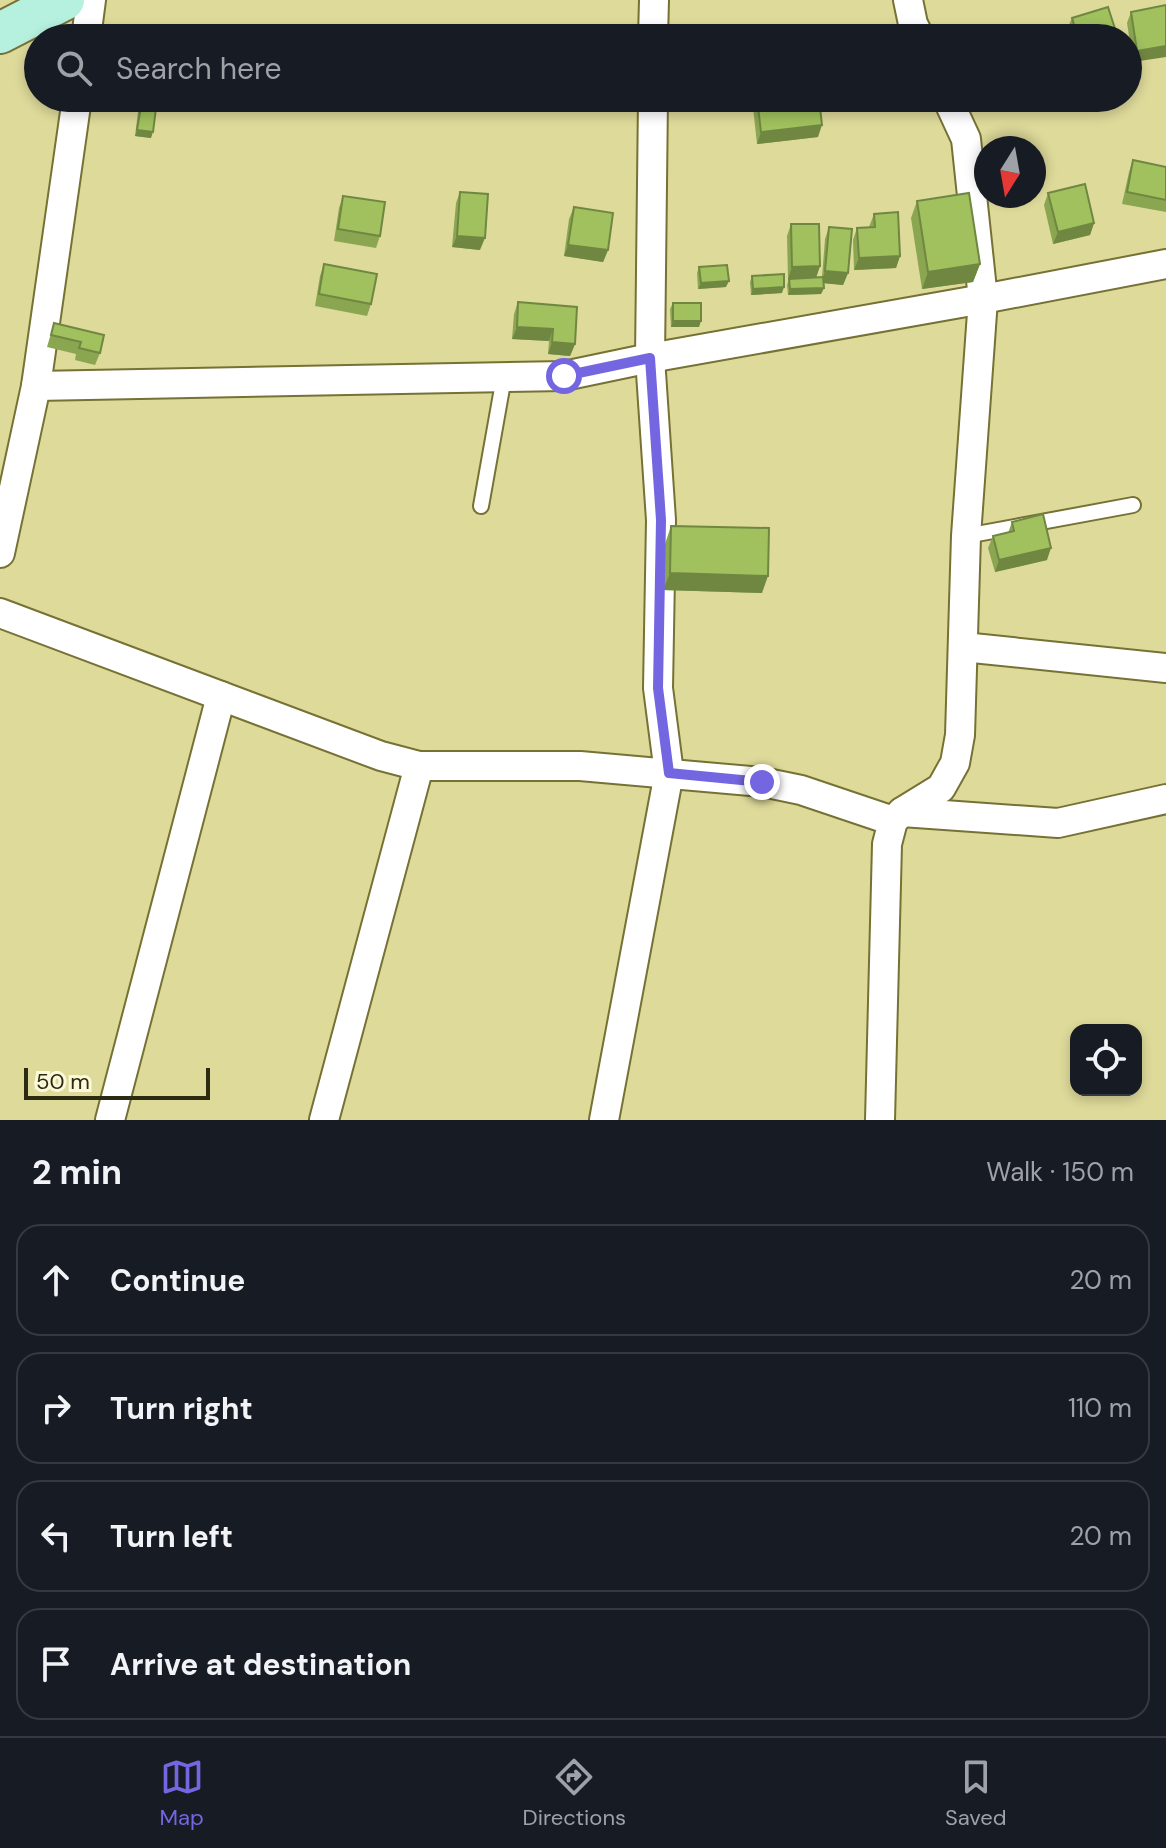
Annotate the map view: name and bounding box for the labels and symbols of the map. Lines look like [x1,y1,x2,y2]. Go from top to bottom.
north arrow [974,136,1046,208]
route start [546,358,582,394]
route end [744,764,780,800]
scale bar [24,1064,210,1100]

